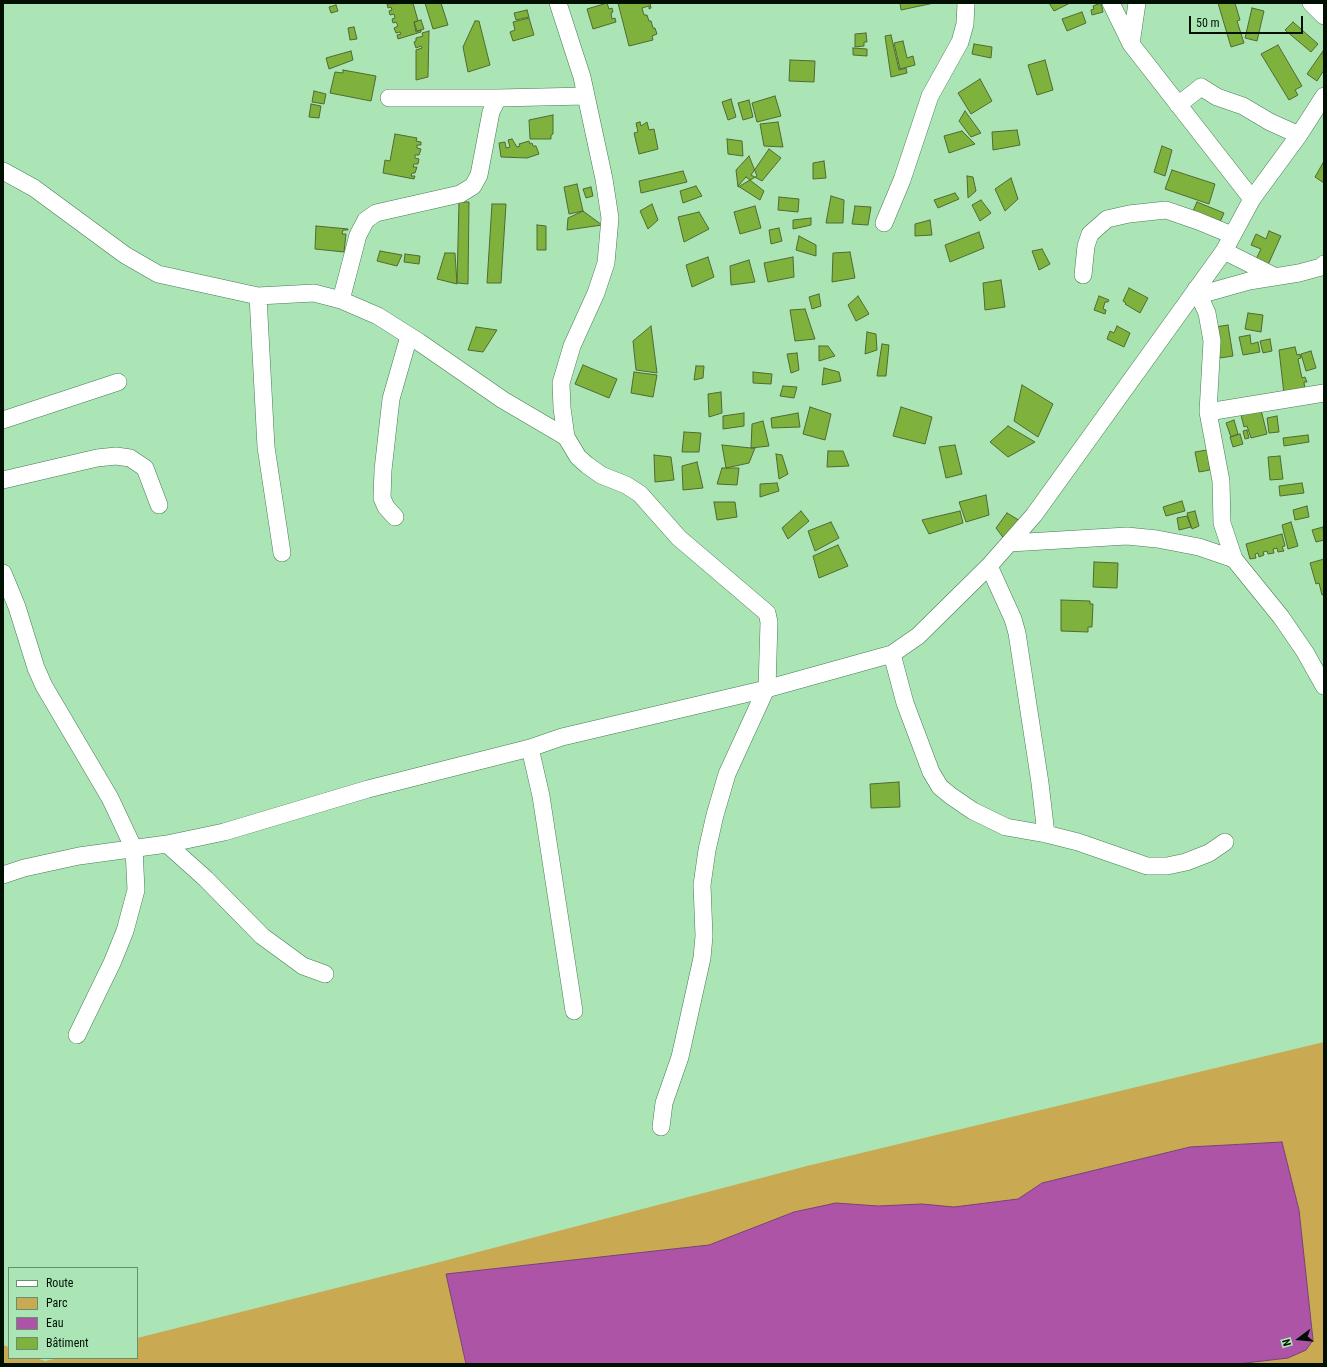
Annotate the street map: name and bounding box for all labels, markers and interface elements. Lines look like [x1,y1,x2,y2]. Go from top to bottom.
scale bar [1191,8,1305,34]
text: 50 m [1196,16,1220,30]
legend [8,1267,138,1359]
text: Route [46,1276,73,1290]
text: Parc [46,1296,67,1310]
text: Eau [46,1316,64,1330]
north arrow [1279,1319,1319,1359]
text: Bâtiment [46,1336,89,1350]
text: N [1280,1337,1294,1347]

